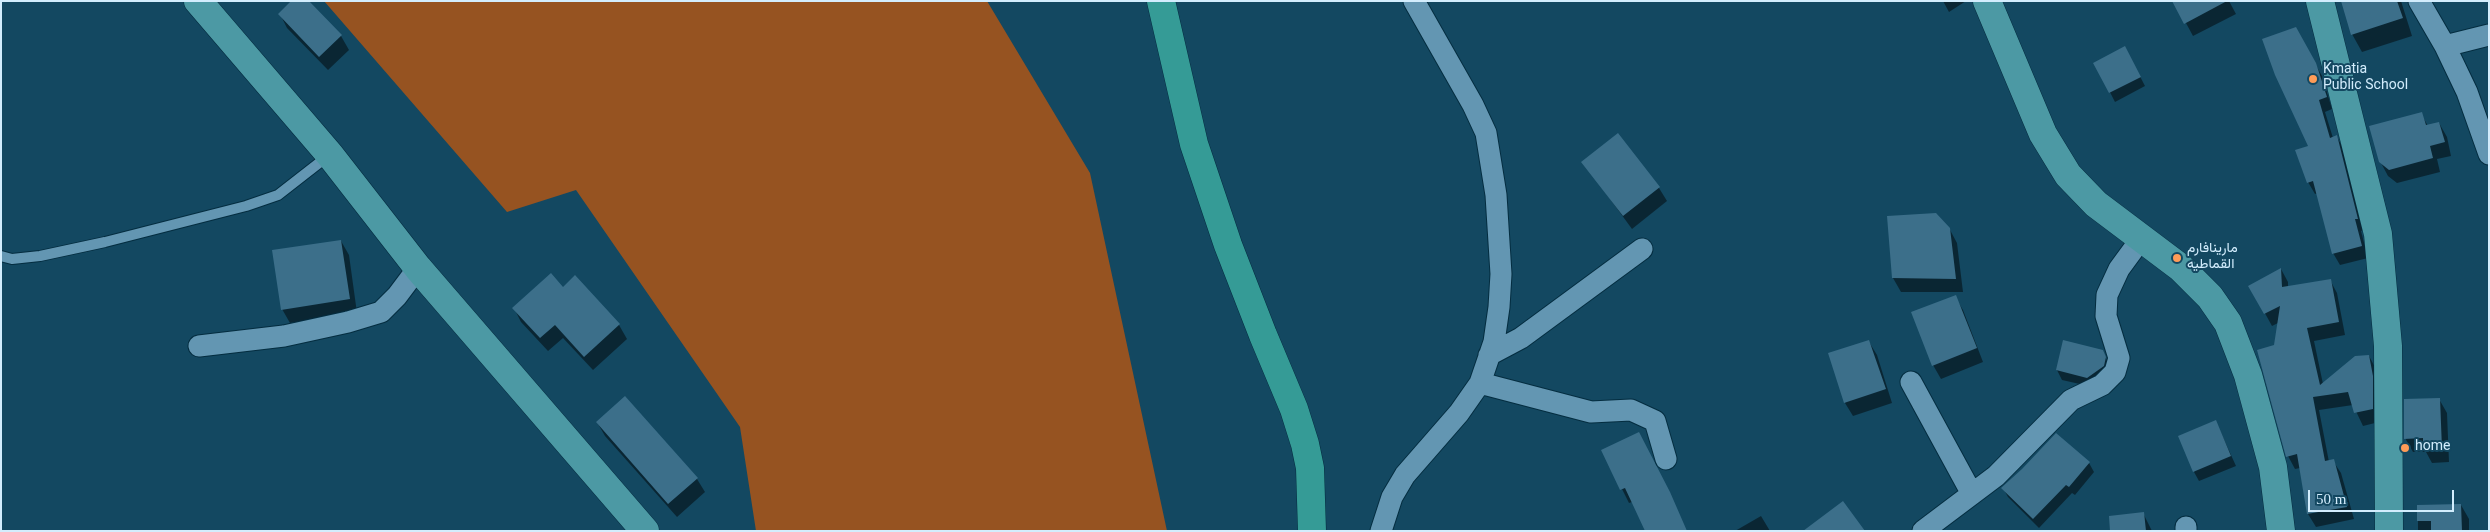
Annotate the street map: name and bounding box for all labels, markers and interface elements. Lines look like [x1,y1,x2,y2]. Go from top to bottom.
place label: Kmatia Public School [2323,63,2408,95]
marker: Kmatia Public School [2307,73,2319,85]
place label: مارينافارم القماطيه [2187,242,2238,274]
marker: مارينافارم القماطيه [2171,252,2183,264]
place label: home [2415,440,2450,456]
marker: home [2399,442,2411,454]
scale bar [2310,480,2456,512]
text: 50 m [2316,491,2346,507]

